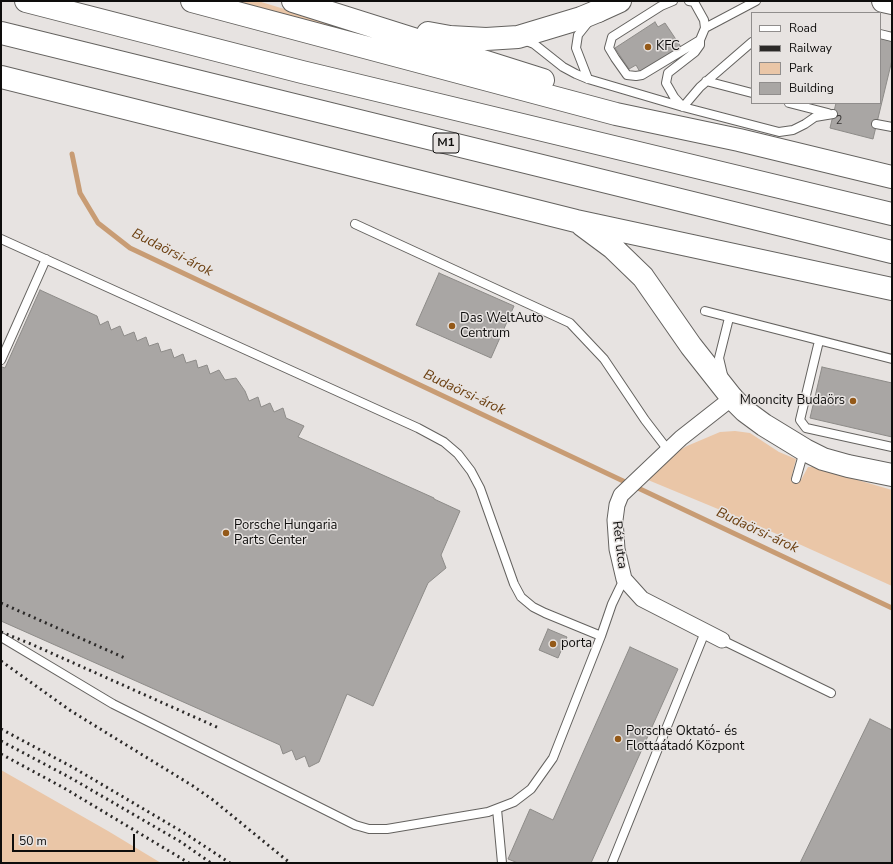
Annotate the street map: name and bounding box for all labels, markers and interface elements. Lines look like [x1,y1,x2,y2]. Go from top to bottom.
legend [751,12,881,104]
text: Road [789,20,817,36]
place label: KFC [656,39,680,55]
text: Railway [789,40,832,56]
marker: KFC [643,42,653,52]
text: Park [789,60,813,76]
text: Building [789,80,834,96]
house number: 2 [836,114,842,128]
road number: M1 [433,133,459,153]
water label: Budaörsi-árok [129,225,215,281]
place label: Das WeltAuto Centrum [460,311,543,342]
marker: Das WeltAuto Centrum [447,321,457,331]
water label: Budaörsi-árok [420,367,508,419]
place label: Mooncity Budaörs [740,393,845,409]
marker: Mooncity Budaörs [848,396,858,406]
water label: Budaörsi-árok [713,505,801,557]
place label: Porsche Hungaria Parts Center [234,518,337,549]
street label: Rét utca [608,520,630,570]
marker: Porsche Hungaria Parts Center [221,528,231,538]
place label: porta [561,636,592,652]
marker: porta [548,639,558,649]
place label: Porsche Oktató- és Flottaátadó Központ [626,724,744,755]
marker: Porsche Oktató- és Flottaátadó Központ [613,734,623,744]
scale bar [14,826,137,852]
text: 50 m [19,833,47,849]

